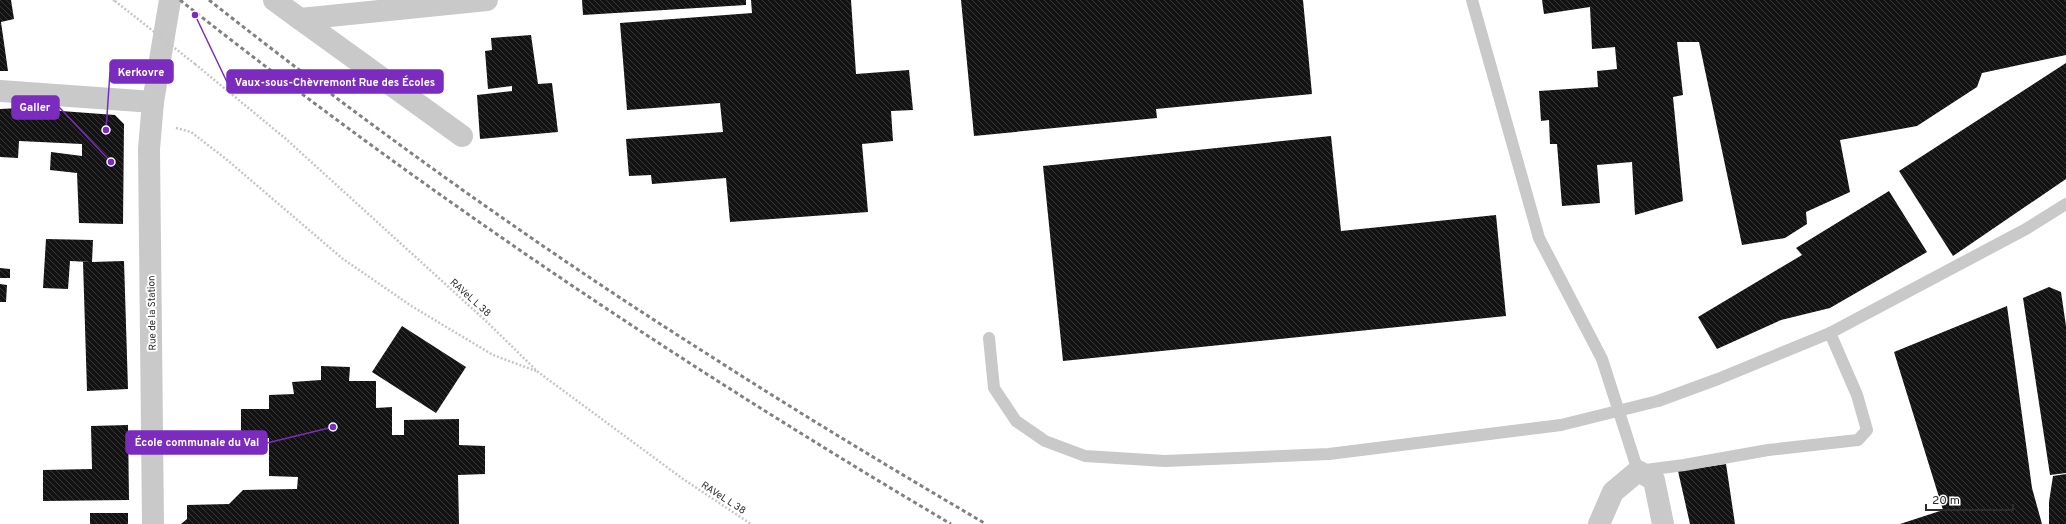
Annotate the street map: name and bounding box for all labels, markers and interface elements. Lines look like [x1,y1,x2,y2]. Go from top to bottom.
callout: Kerkovre [110,60,173,83]
text: Kerkovre [118,66,164,80]
callout: Vaux-sous-Chèvremont Rue des Écoles [227,70,443,93]
text: Vaux-sous-Chèvremont Rue des Écoles [235,75,435,90]
callout: Galler [12,96,59,119]
text: Galler [20,101,51,115]
street label: Rue de la Station [145,275,160,351]
street label: RAVeL L 38 [447,276,493,320]
callout: École communale du Val [126,431,267,454]
text: École communale du Val [135,435,259,450]
street label: RAVeL L 38 [698,479,748,518]
scale bar [1926,486,2013,512]
text: 20 m [1932,493,1960,509]

